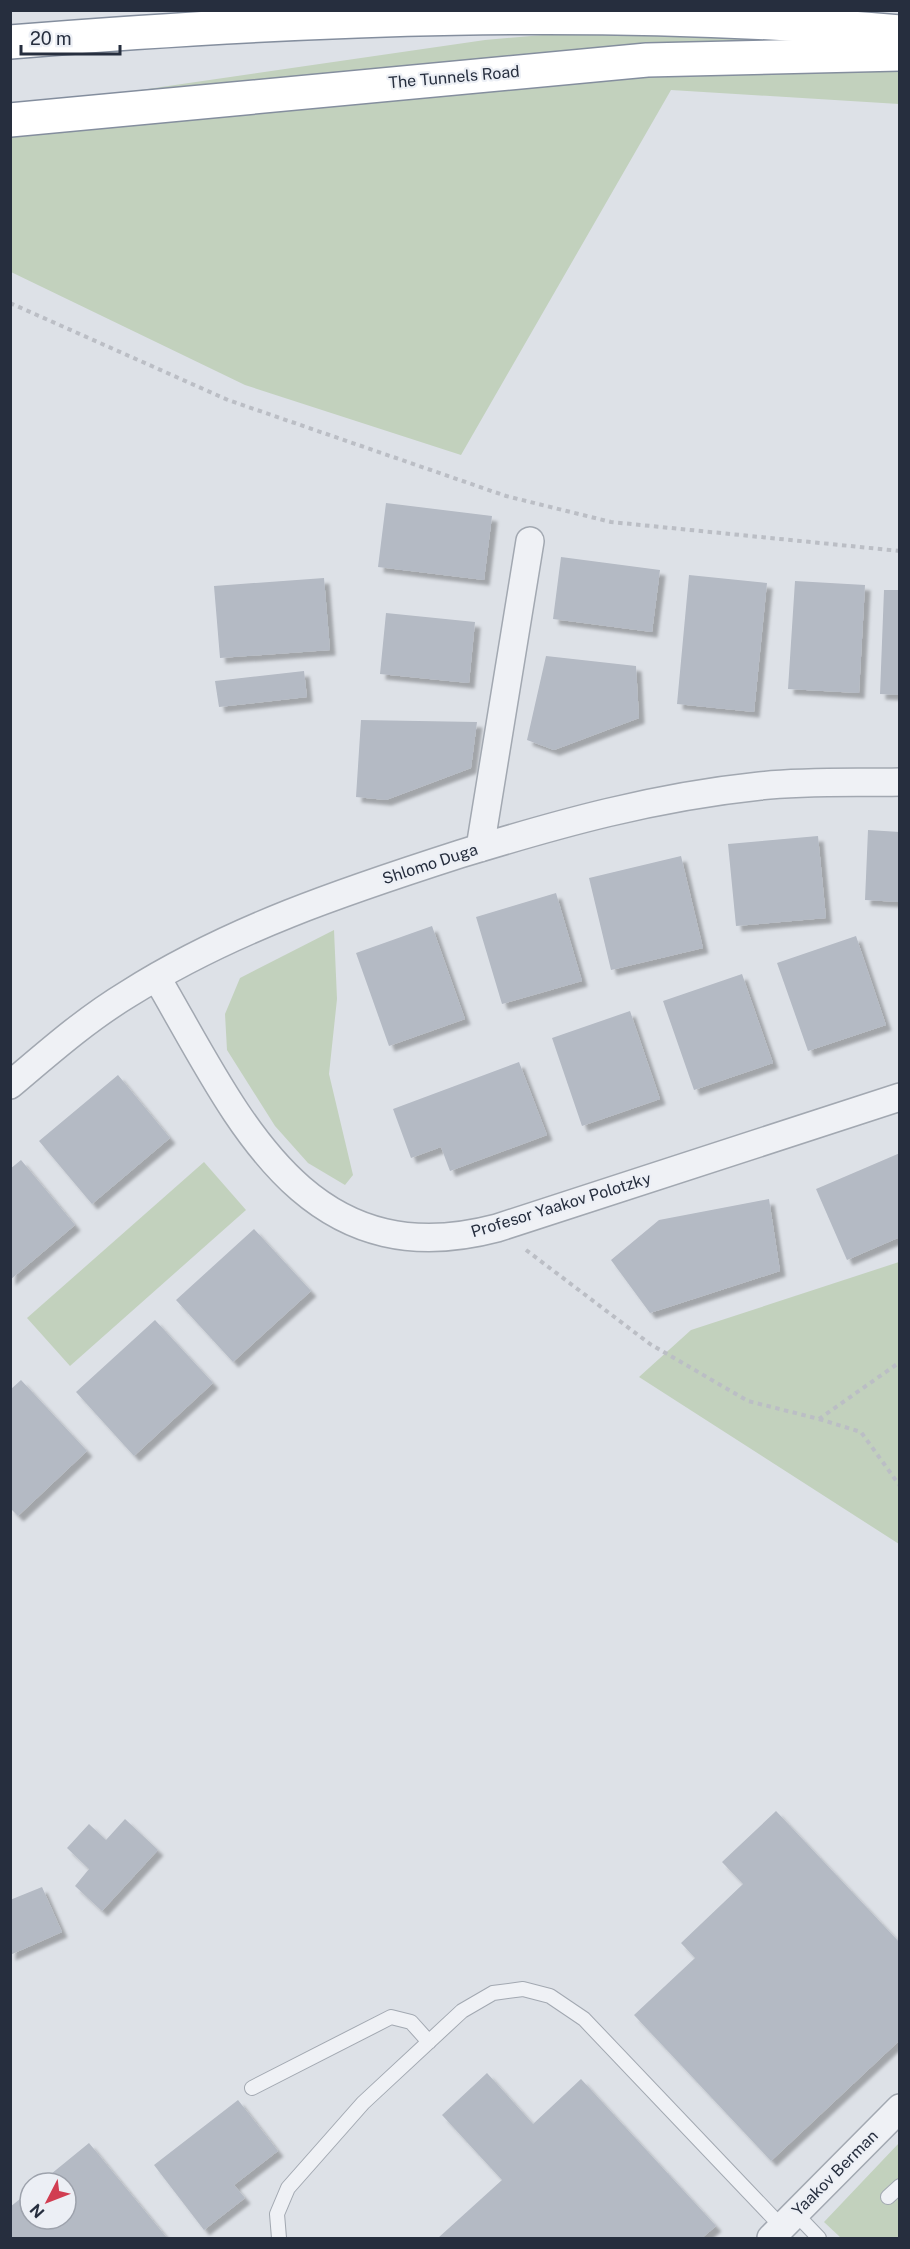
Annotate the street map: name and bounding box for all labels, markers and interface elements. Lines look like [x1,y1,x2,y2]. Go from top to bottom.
scale bar [21,18,120,56]
text: 20 m [30,28,72,49]
street label: The Tunnels Road [388,62,520,92]
street label: Shlomo Duga [380,840,480,888]
street label: Profesor Yaakov Polotzky [469,1168,654,1241]
street label: Yaakov Berman [788,2126,882,2220]
north arrow [18,2171,78,2231]
text: N [26,2200,48,2222]

